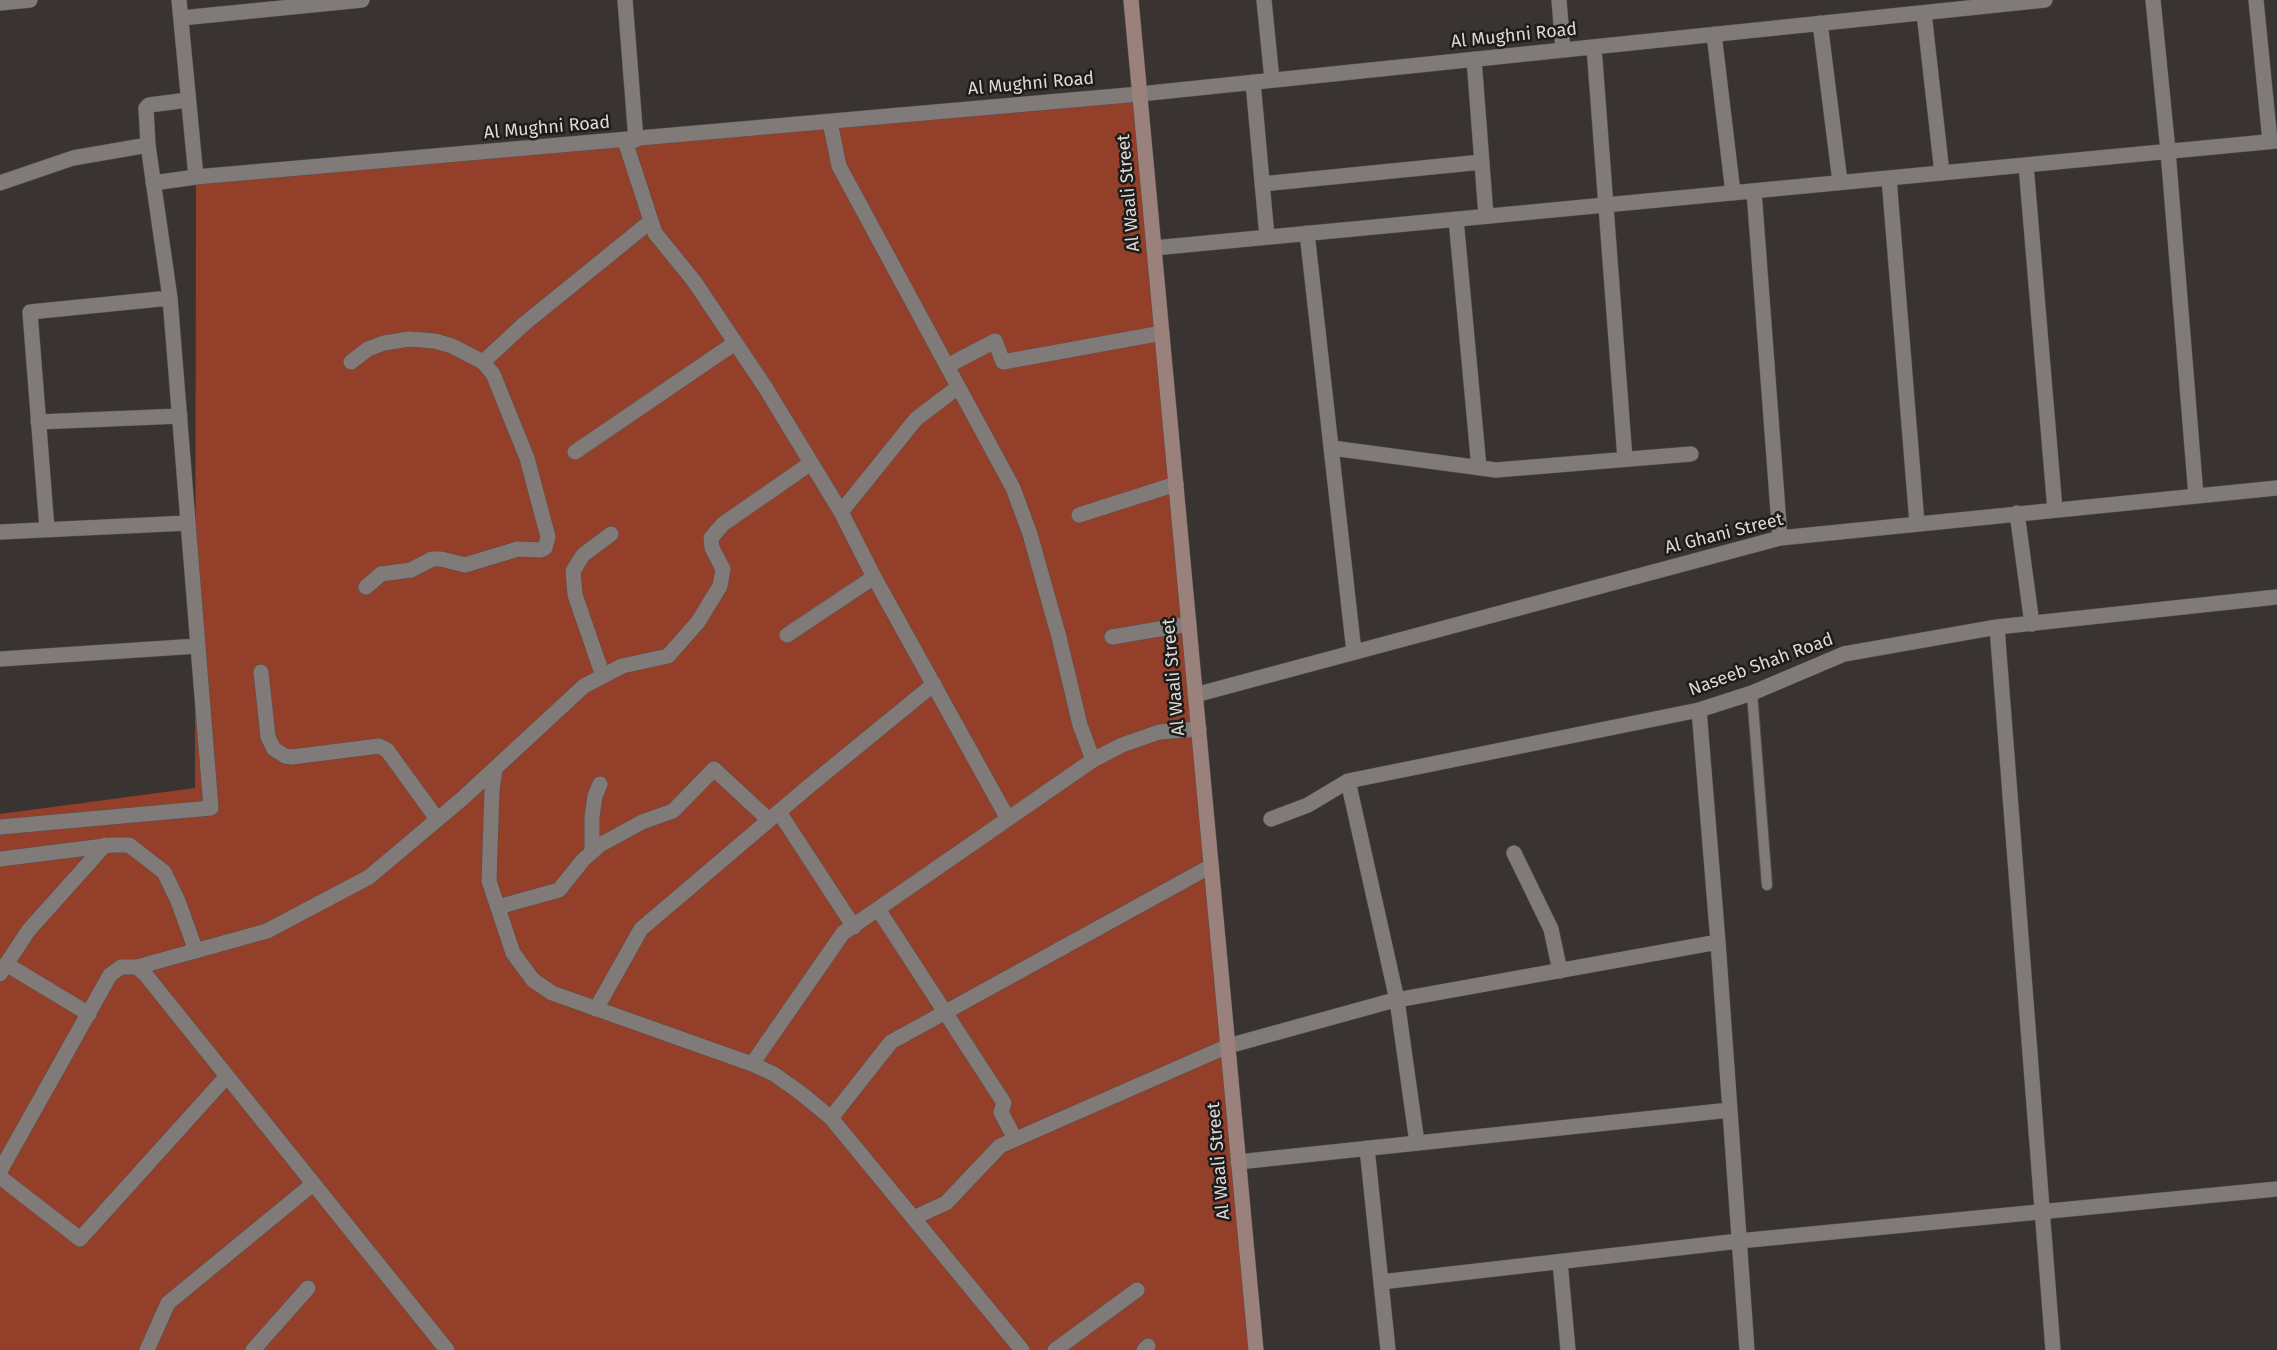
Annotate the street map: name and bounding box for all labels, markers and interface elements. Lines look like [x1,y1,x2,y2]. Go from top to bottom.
street label: Al Mughni Road [1450,19,1578,53]
street label: Al Mughni Road [967,68,1095,100]
street label: Al Mughni Road [483,112,611,144]
street label: Al Waali Street [1113,133,1145,253]
street label: Al Ghani Street [1663,509,1785,559]
street label: Al Waali Street [1158,617,1190,737]
street label: Naseeb Shah Road [1686,629,1836,701]
street label: Al Waali Street [1203,1101,1235,1221]

